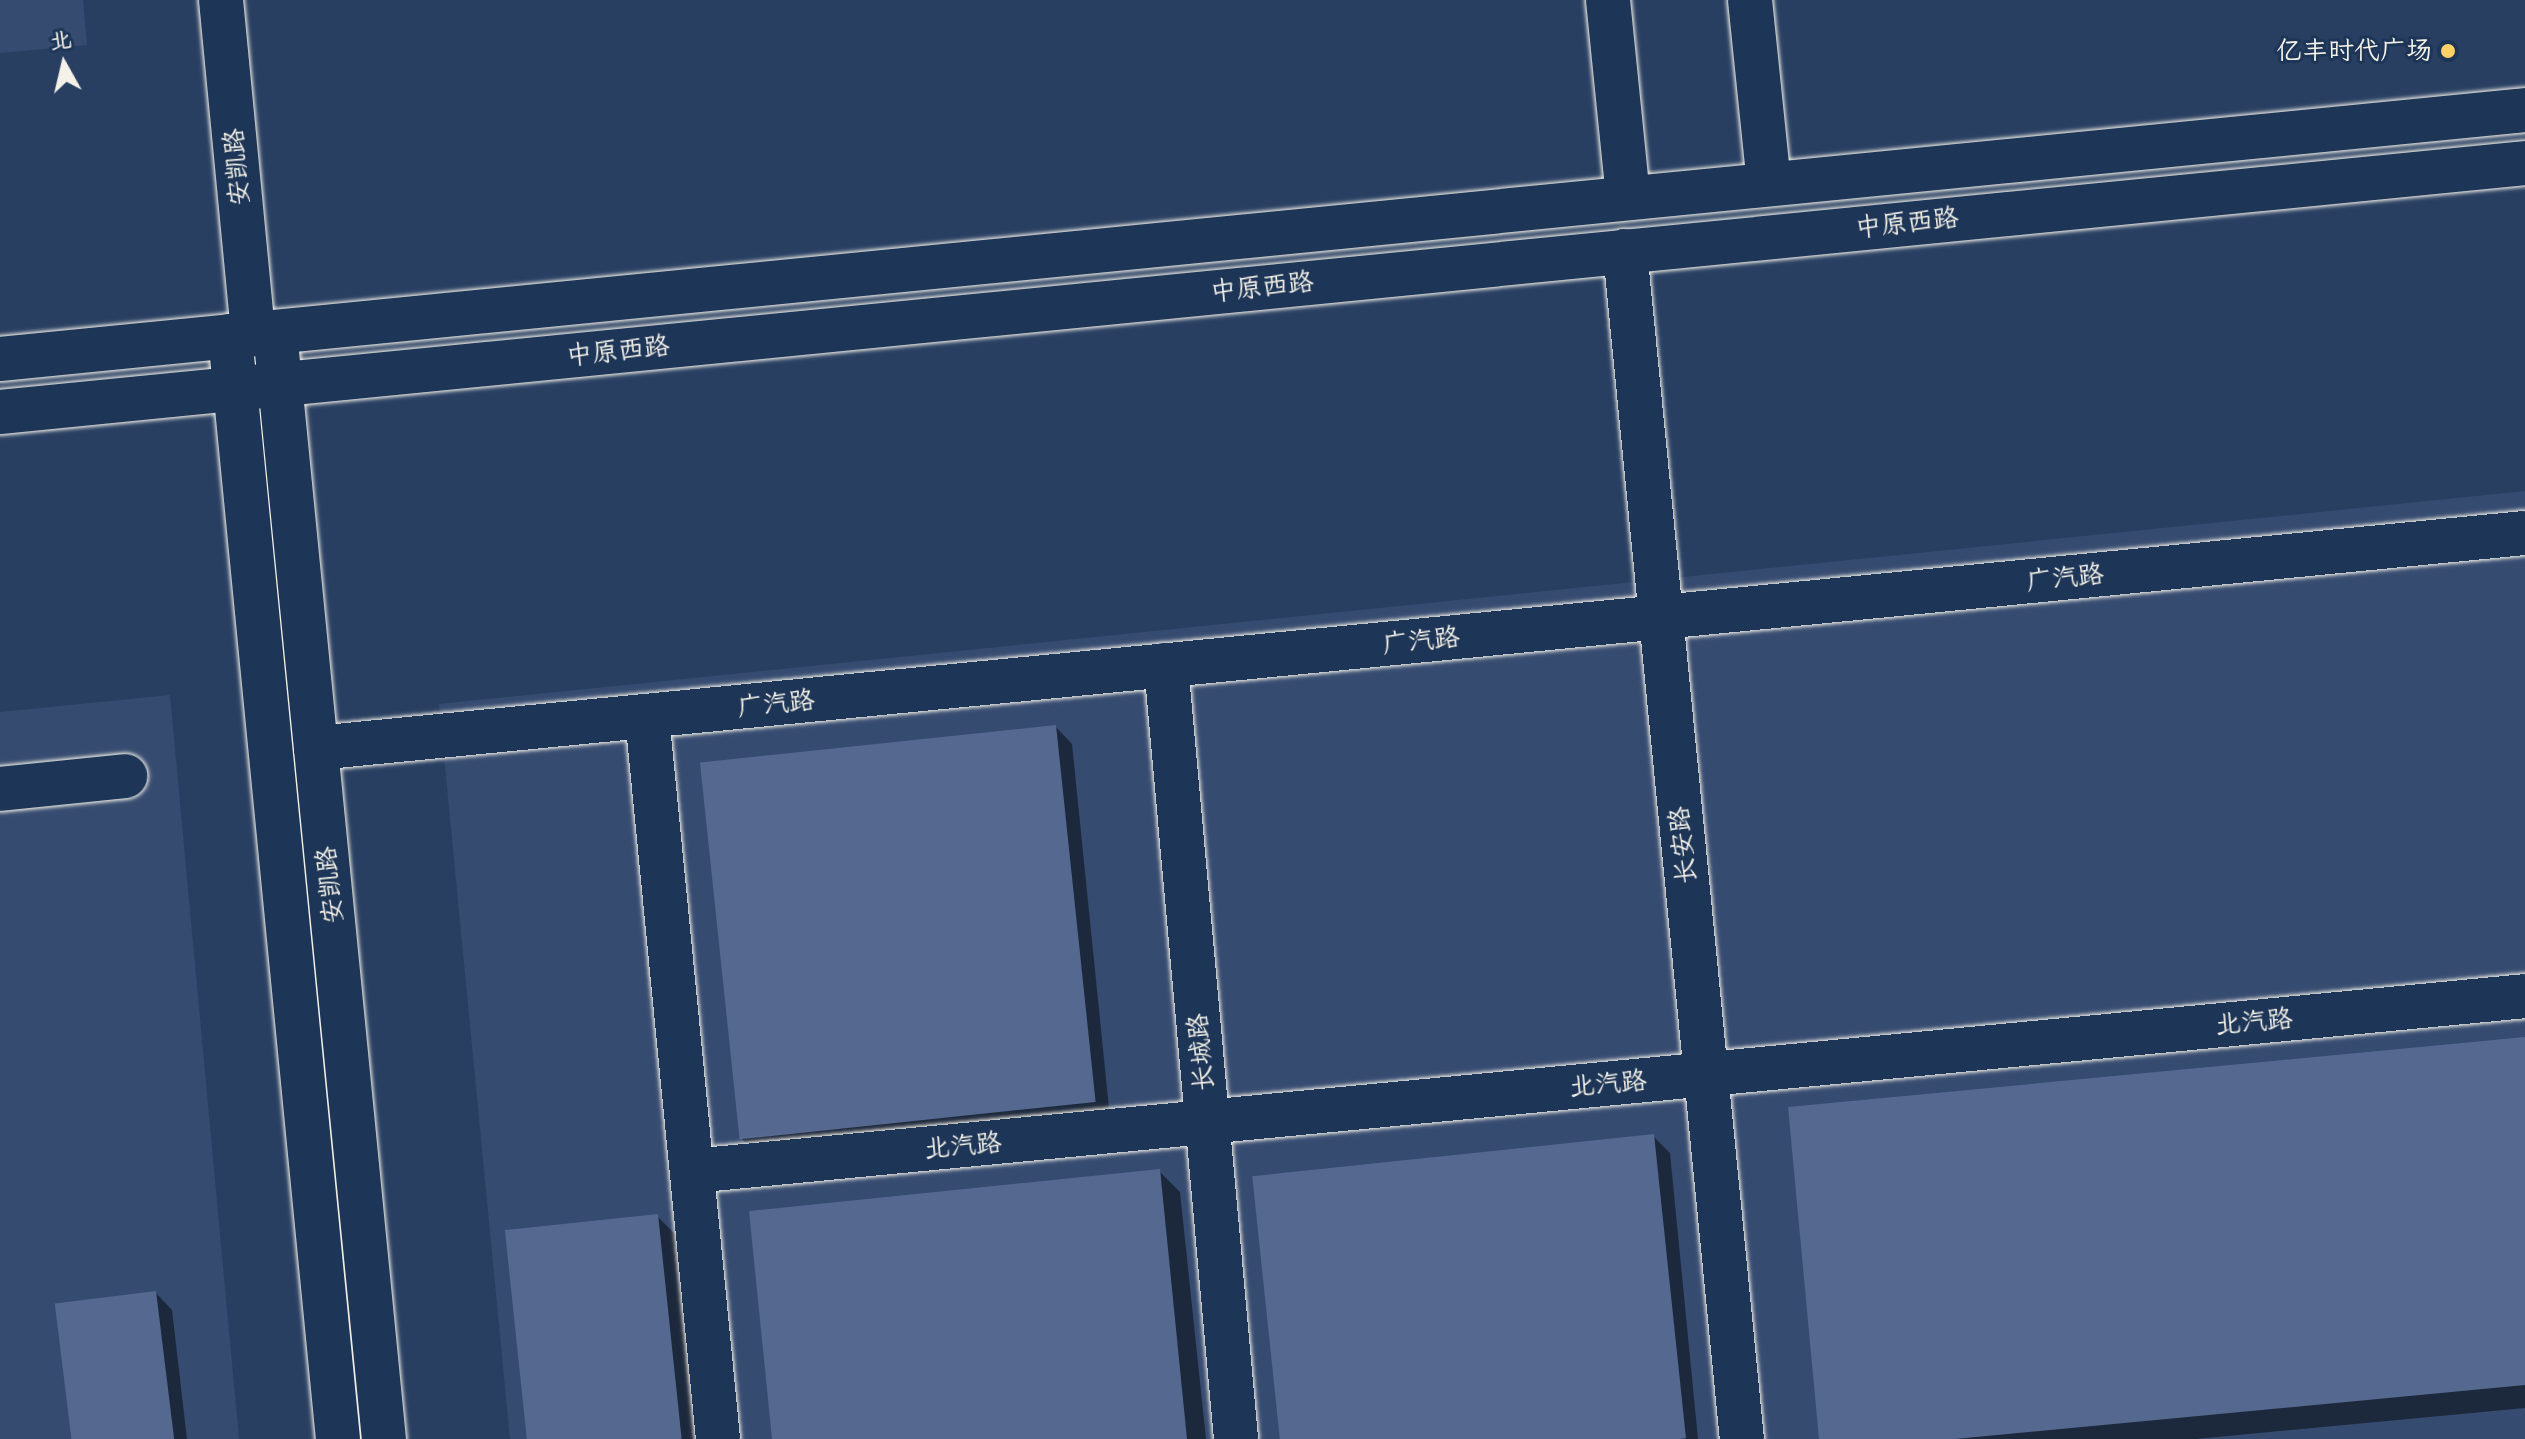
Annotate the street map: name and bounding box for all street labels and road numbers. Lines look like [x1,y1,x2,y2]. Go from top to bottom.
street label: 安凯路 [218,127,256,207]
street label: 中原西路 [1854,202,1960,244]
street label: 中原西路 [1209,266,1315,308]
street label: 中原西路 [565,330,671,372]
street label: 广汽路 [2025,558,2105,598]
street label: 广汽路 [1381,621,1461,661]
street label: 广汽路 [736,684,816,724]
street label: 长安路 [1663,805,1703,885]
street label: 安凯路 [310,845,350,925]
street label: 北汽路 [2214,1003,2294,1041]
street label: 长城路 [1182,1012,1220,1092]
street label: 北汽路 [1568,1065,1648,1103]
street label: 北汽路 [923,1127,1003,1165]

